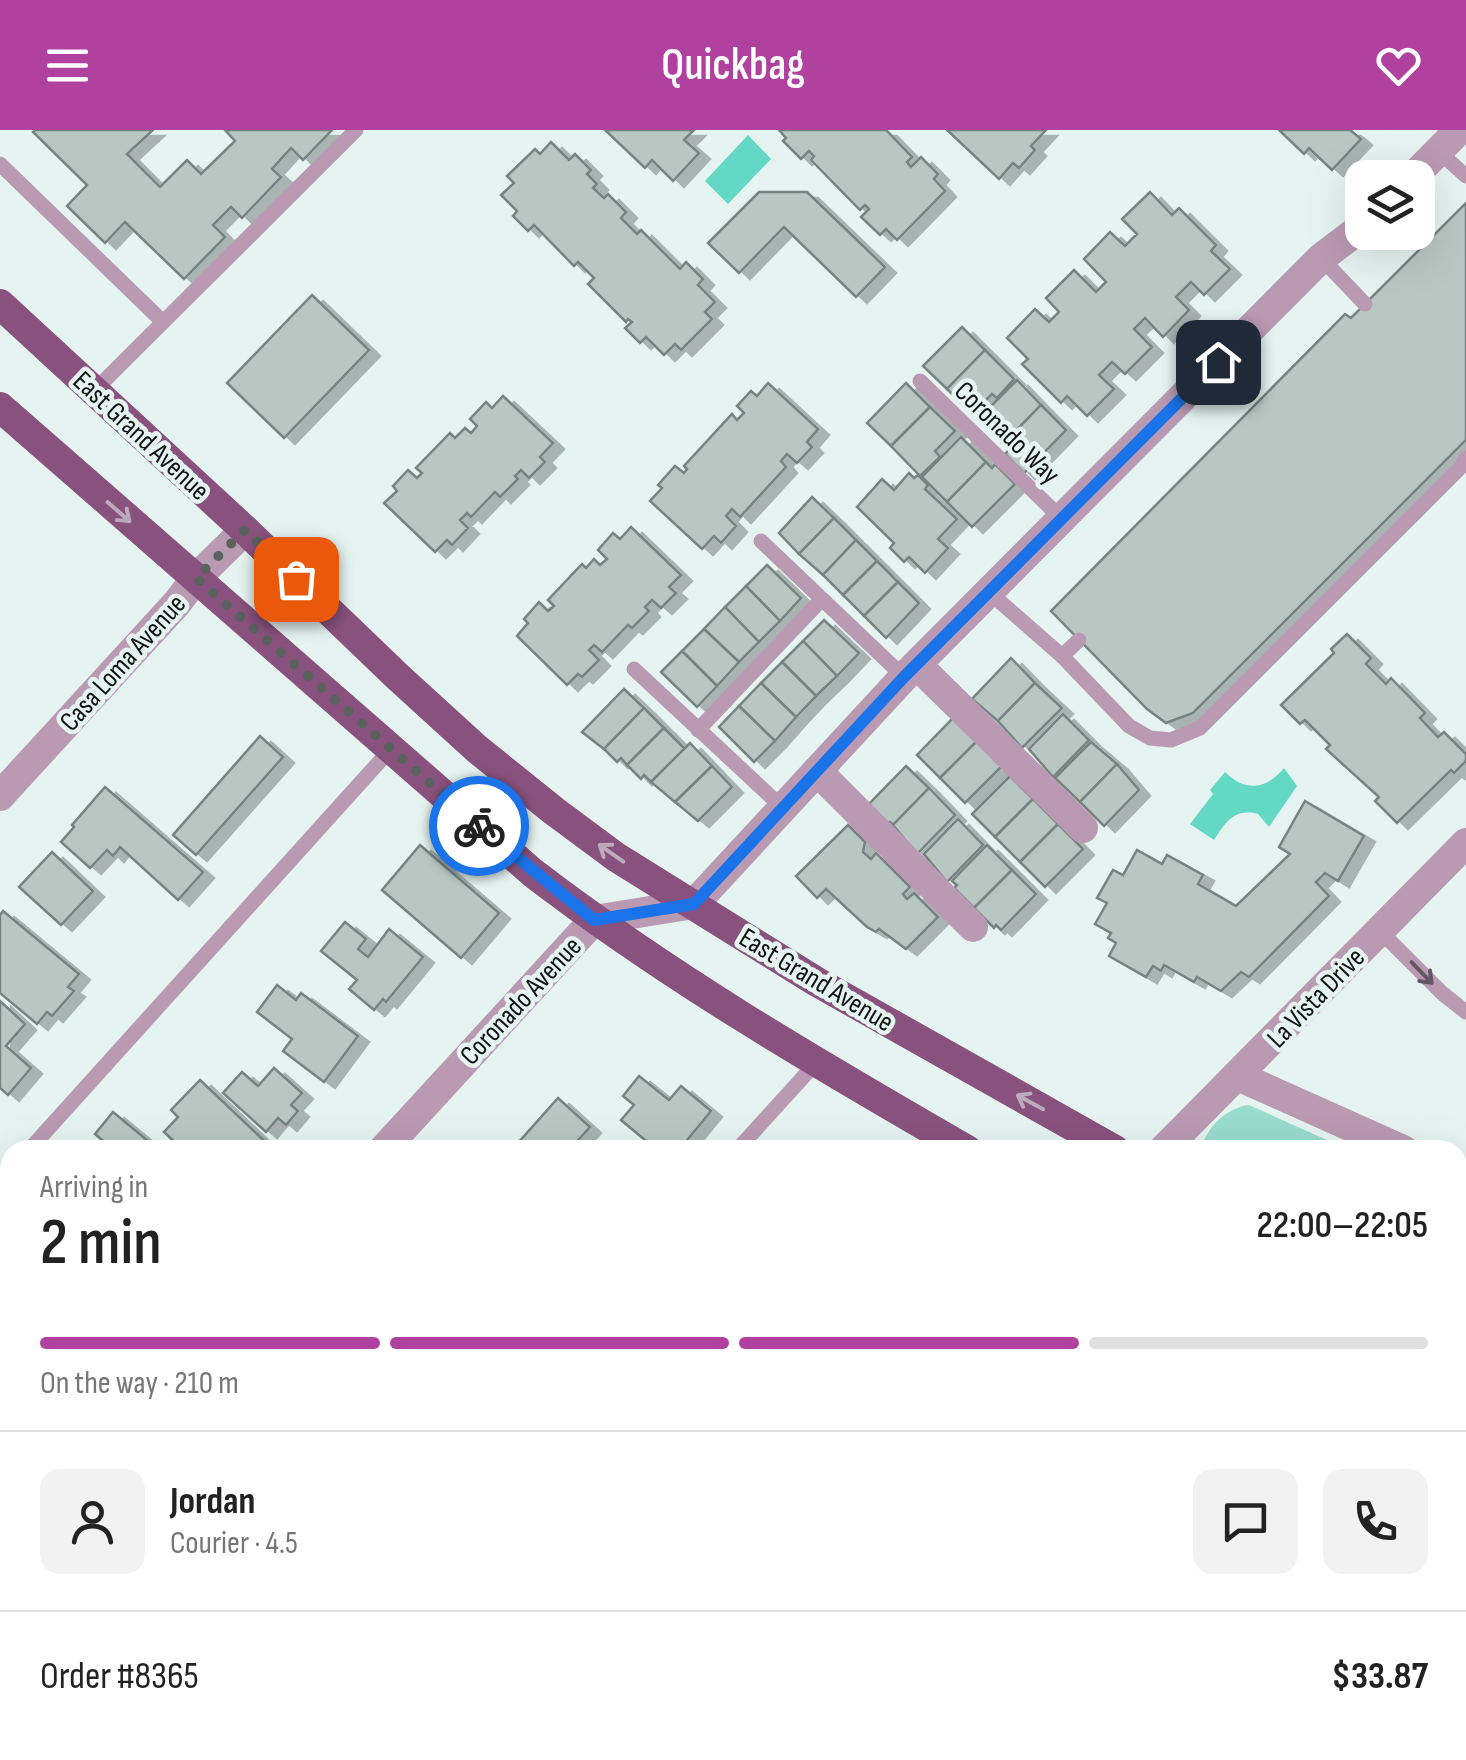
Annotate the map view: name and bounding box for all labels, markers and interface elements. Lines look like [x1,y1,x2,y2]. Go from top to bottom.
icon: menu [40,38,95,93]
text: Quickbag [661,38,805,93]
icon: heart [1371,38,1426,93]
map controls [1345,160,1435,250]
button: layers [1345,160,1435,250]
pin [1176,320,1261,405]
icon: home [1191,335,1246,390]
street label: East Grand Avenue [66,365,216,507]
street label: Coronado Way [947,375,1067,491]
one-way arrow [106,501,132,523]
pin [254,537,339,622]
icon: bag [269,552,324,607]
street label: Casa Loma Avenue [53,588,193,738]
courier [429,776,529,876]
icon: bike [452,799,507,854]
one-way arrow [598,843,625,864]
street label: East Grand Avenue [733,921,899,1039]
street label: Coronado Avenue [453,930,589,1072]
street label: La Vista Drive [1260,941,1372,1055]
one-way arrow [1409,961,1433,985]
one-way arrow [1016,1092,1045,1112]
text: Arriving in [40,1168,148,1207]
text: 22:00–22:05 [1257,1203,1428,1248]
text: 2 min [40,1205,162,1283]
text: On the way · 210 m [40,1364,239,1403]
button: person [40,1469,145,1574]
button: chat [1193,1469,1298,1574]
button: phone [1323,1469,1428,1574]
text: Jordan [170,1479,255,1524]
text: Courier · 4.5 [170,1524,298,1563]
text: Order #8365 [40,1654,199,1699]
text: $33.87 [1332,1654,1428,1699]

